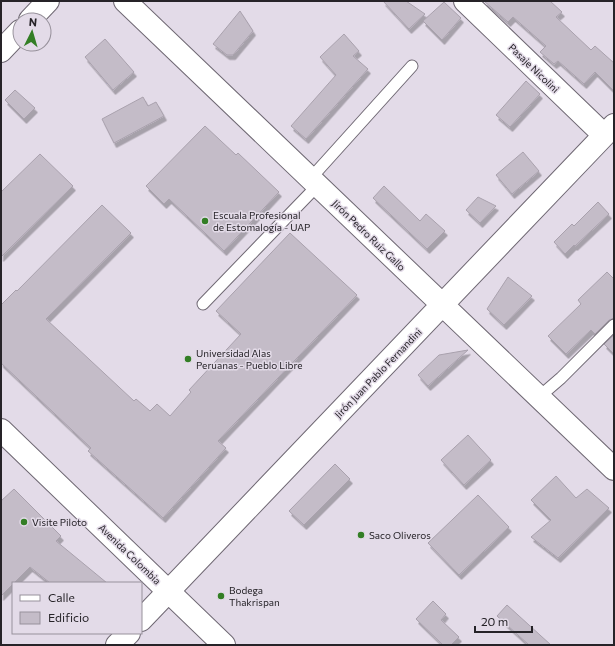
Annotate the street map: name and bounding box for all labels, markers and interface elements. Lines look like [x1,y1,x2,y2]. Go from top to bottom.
north arrow [12,12,52,52]
text: N [28,15,38,28]
street label: Pasaje Nicolini [506,41,562,95]
street label: Jirón Pedro Ruiz Gallo [330,197,408,273]
place label: Escuala Profesional de Estomalogía - UAP [213,209,310,233]
marker: Escuala Profesional de Estomalogía - UAP [200,216,210,226]
street label: Jirón Juan Pablo Fernandini [332,326,424,420]
place label: Universidad Alas Peruanas - Pueblo Libre [196,347,303,371]
marker: Universidad Alas Peruanas - Pueblo Libre [183,354,193,364]
place label: Visite Piloto [32,516,87,528]
marker: Visite Piloto [19,517,29,527]
street label: Avenida Colombia [96,521,164,587]
place label: Saco Oliveros [369,529,431,541]
marker: Saco Oliveros [356,530,366,540]
legend [12,582,142,634]
place label: Bodega Thakrispan [229,584,280,608]
text: Calle [48,590,75,604]
marker: Bodega Thakrispan [216,591,226,601]
scale bar [475,608,532,634]
text: Edificio [48,610,89,624]
text: 20 m [481,614,508,628]

